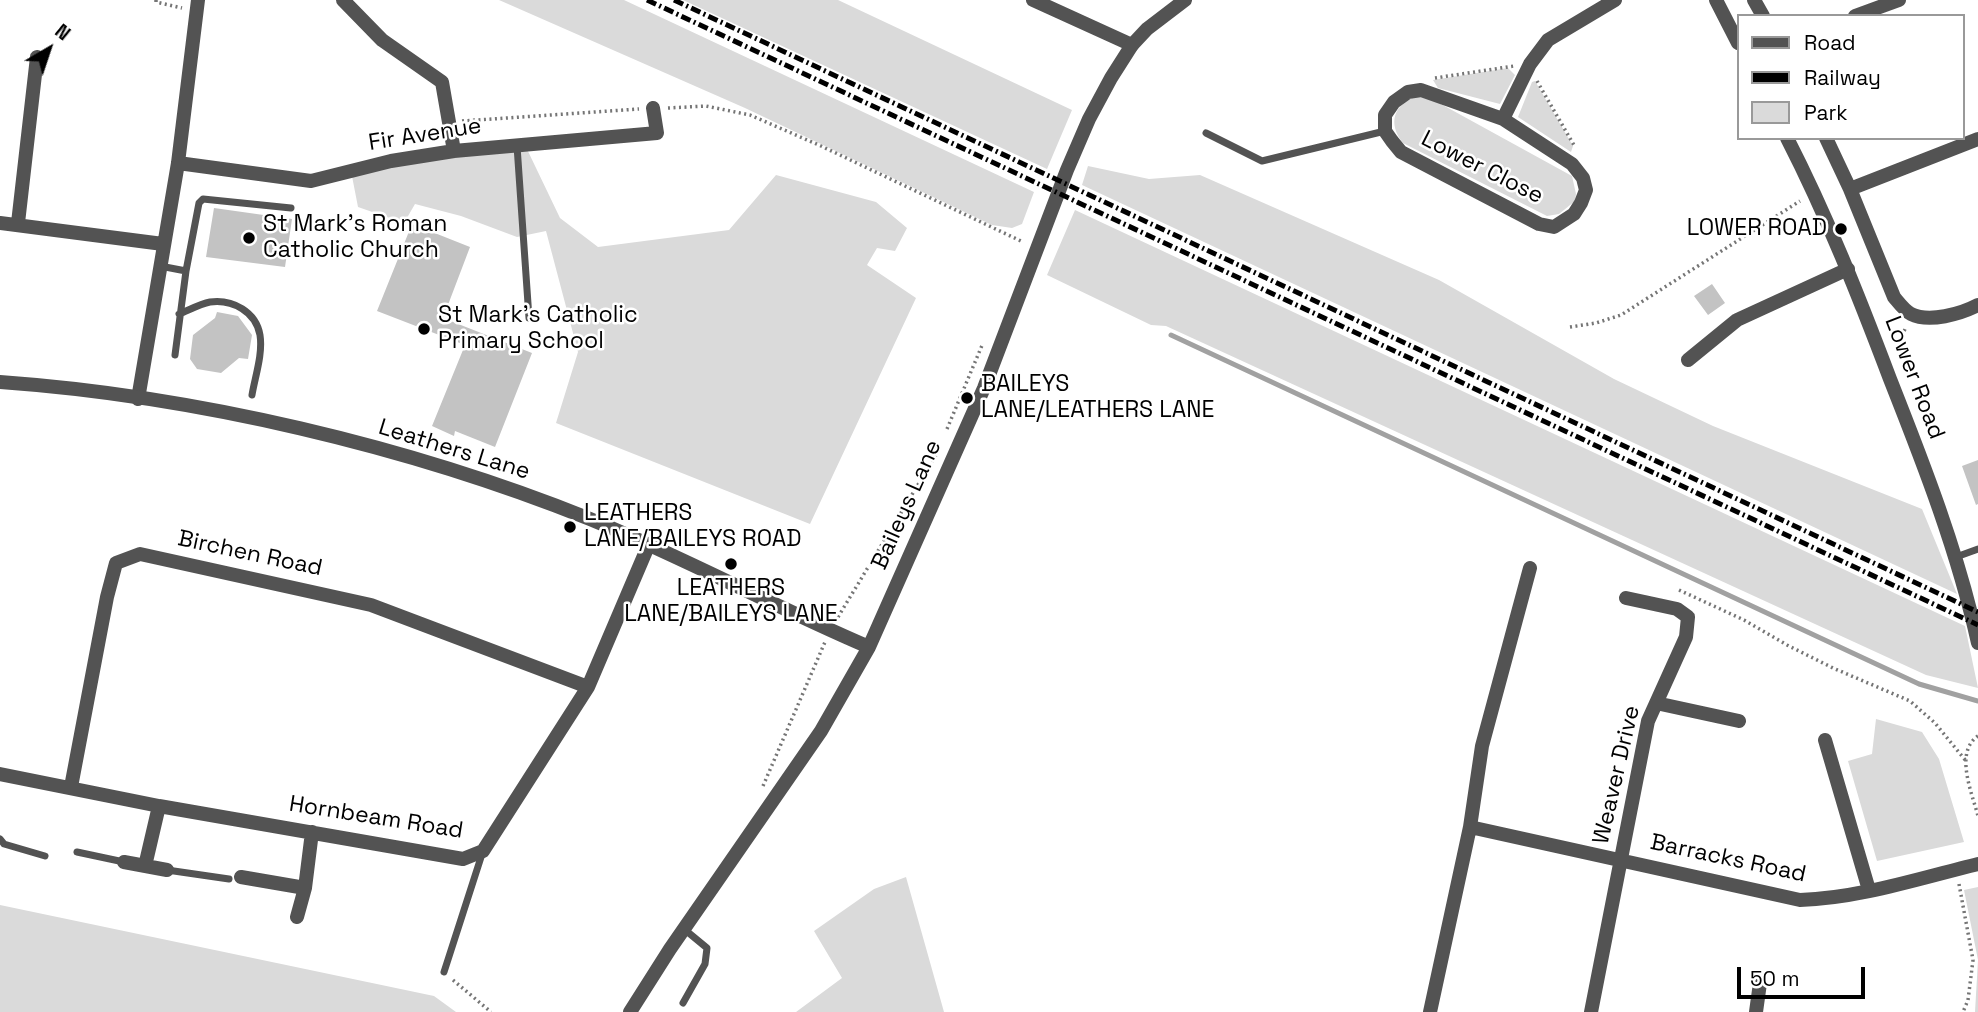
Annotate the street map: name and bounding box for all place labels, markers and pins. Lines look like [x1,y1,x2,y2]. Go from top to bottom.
place label: St Mark's Roman Catholic Church [263,211,447,265]
place label: LOWER ROAD [1687,215,1827,243]
marker: LOWER ROAD [1833,221,1849,237]
marker: St Mark's Roman Catholic Church [241,230,257,246]
place label: St Mark's Catholic Primary School [438,302,638,356]
marker: St Mark's Catholic Primary School [416,321,432,337]
place label: BAILEYS LANE/LEATHERS LANE [981,371,1214,425]
marker: BAILEYS LANE/LEATHERS LANE [959,390,975,406]
place label: LEATHERS LANE/BAILEYS ROAD [584,500,802,554]
marker: LEATHERS LANE/BAILEYS ROAD [562,519,578,535]
marker: LEATHERS LANE/BAILEYS LANE [723,556,739,572]
place label: LEATHERS LANE/BAILEYS LANE [624,575,838,629]

